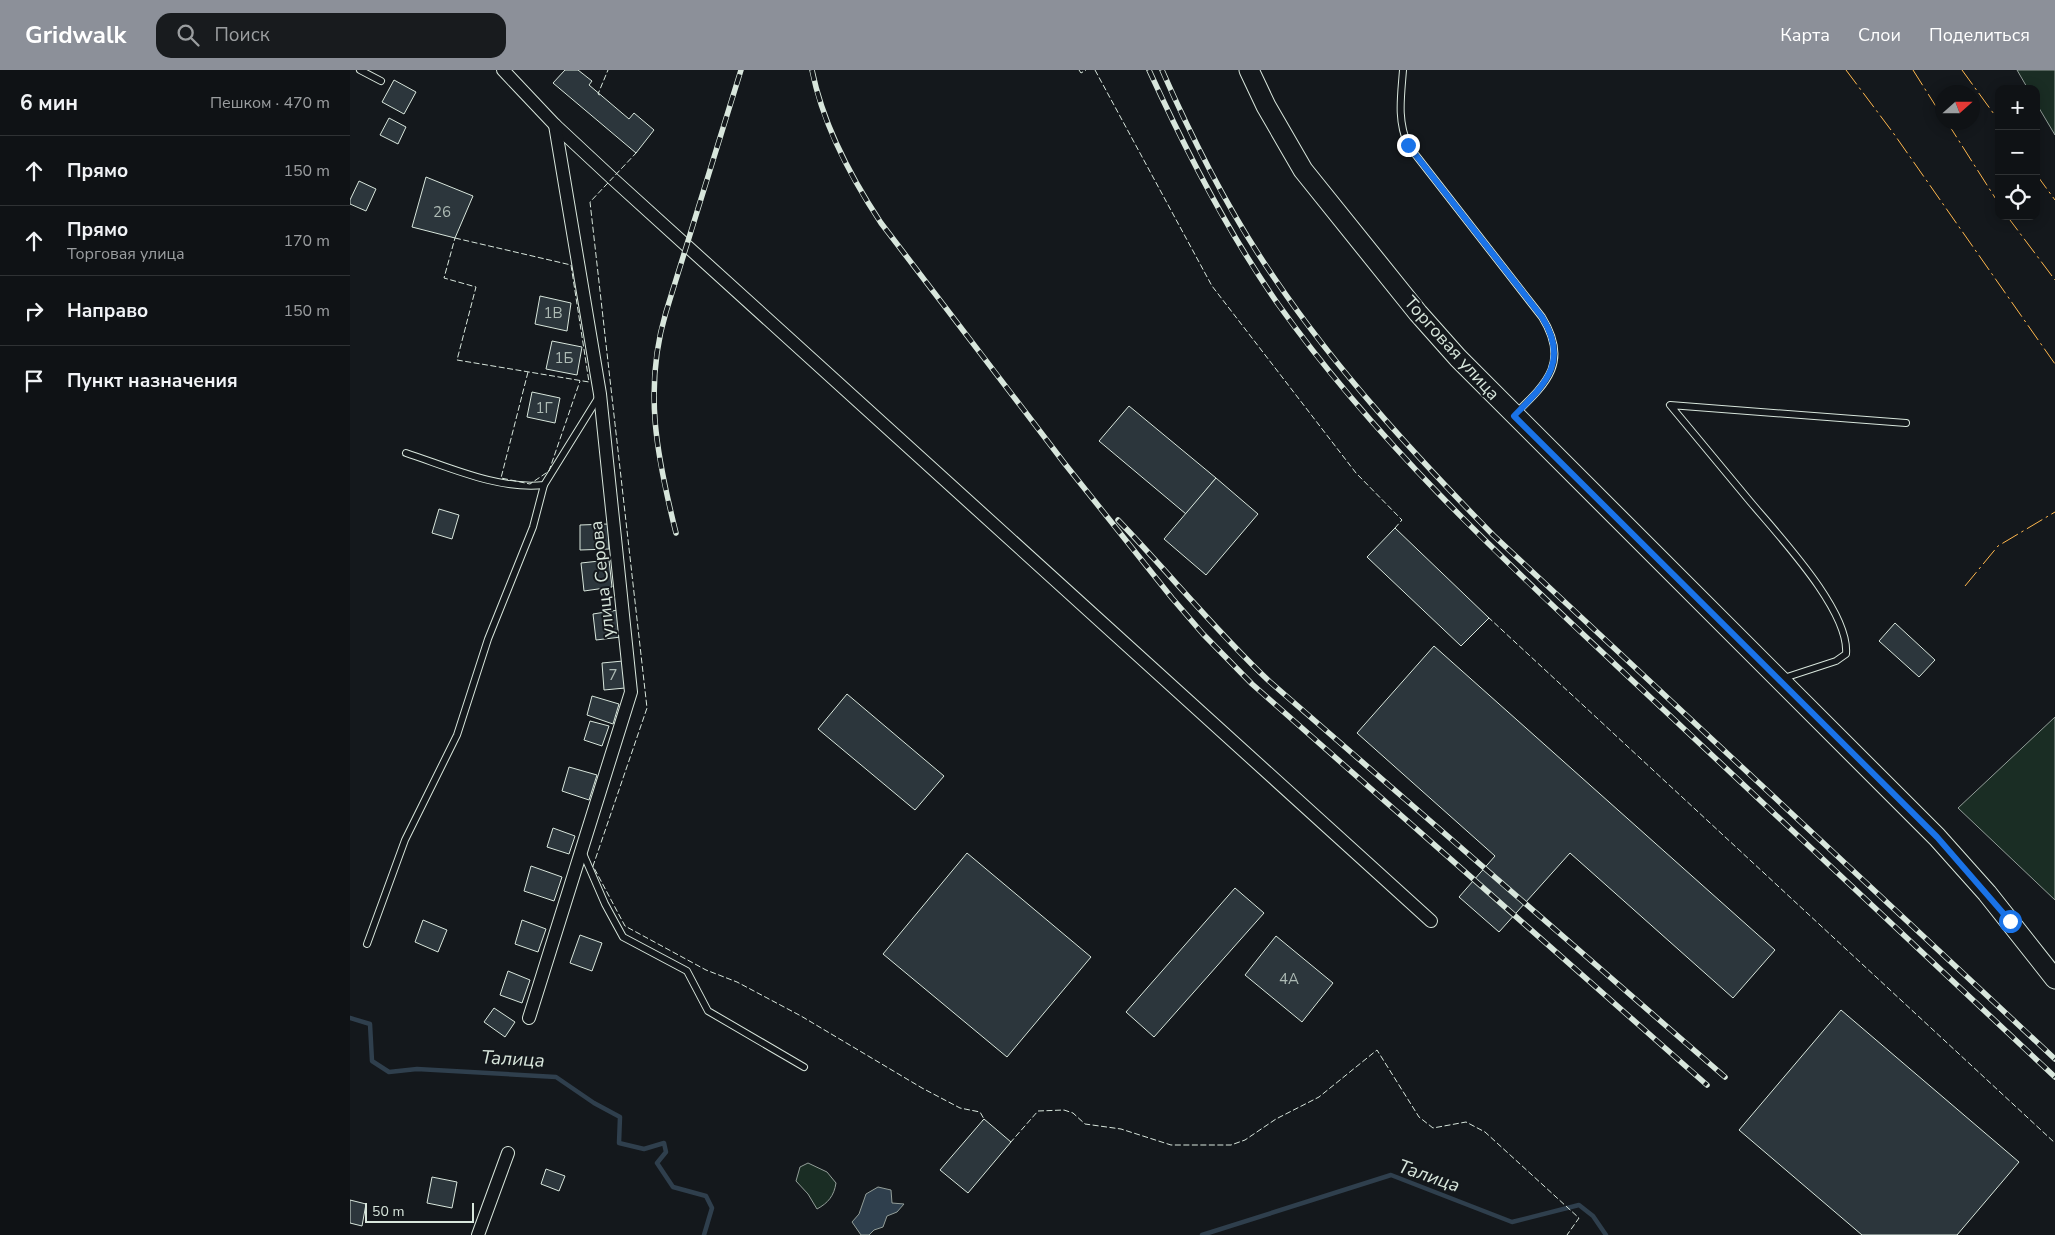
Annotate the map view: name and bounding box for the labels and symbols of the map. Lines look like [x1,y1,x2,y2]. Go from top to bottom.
north arrow [1935,85,1980,130]
route end [1397,134,1420,157]
house number: 26 [433,202,451,222]
street label: Торговая улица [1399,291,1505,405]
house number: 1В [543,303,563,323]
house number: 1Б [555,348,574,368]
house number: 1Г [535,398,553,418]
street label: улица Серова [584,520,620,638]
house number: 7 [608,665,618,685]
route start [1999,910,2022,933]
house number: 4А [1279,969,1299,989]
water label: Талица [480,1044,546,1074]
water label: Талица [1395,1153,1463,1199]
scale bar [365,1200,474,1223]

